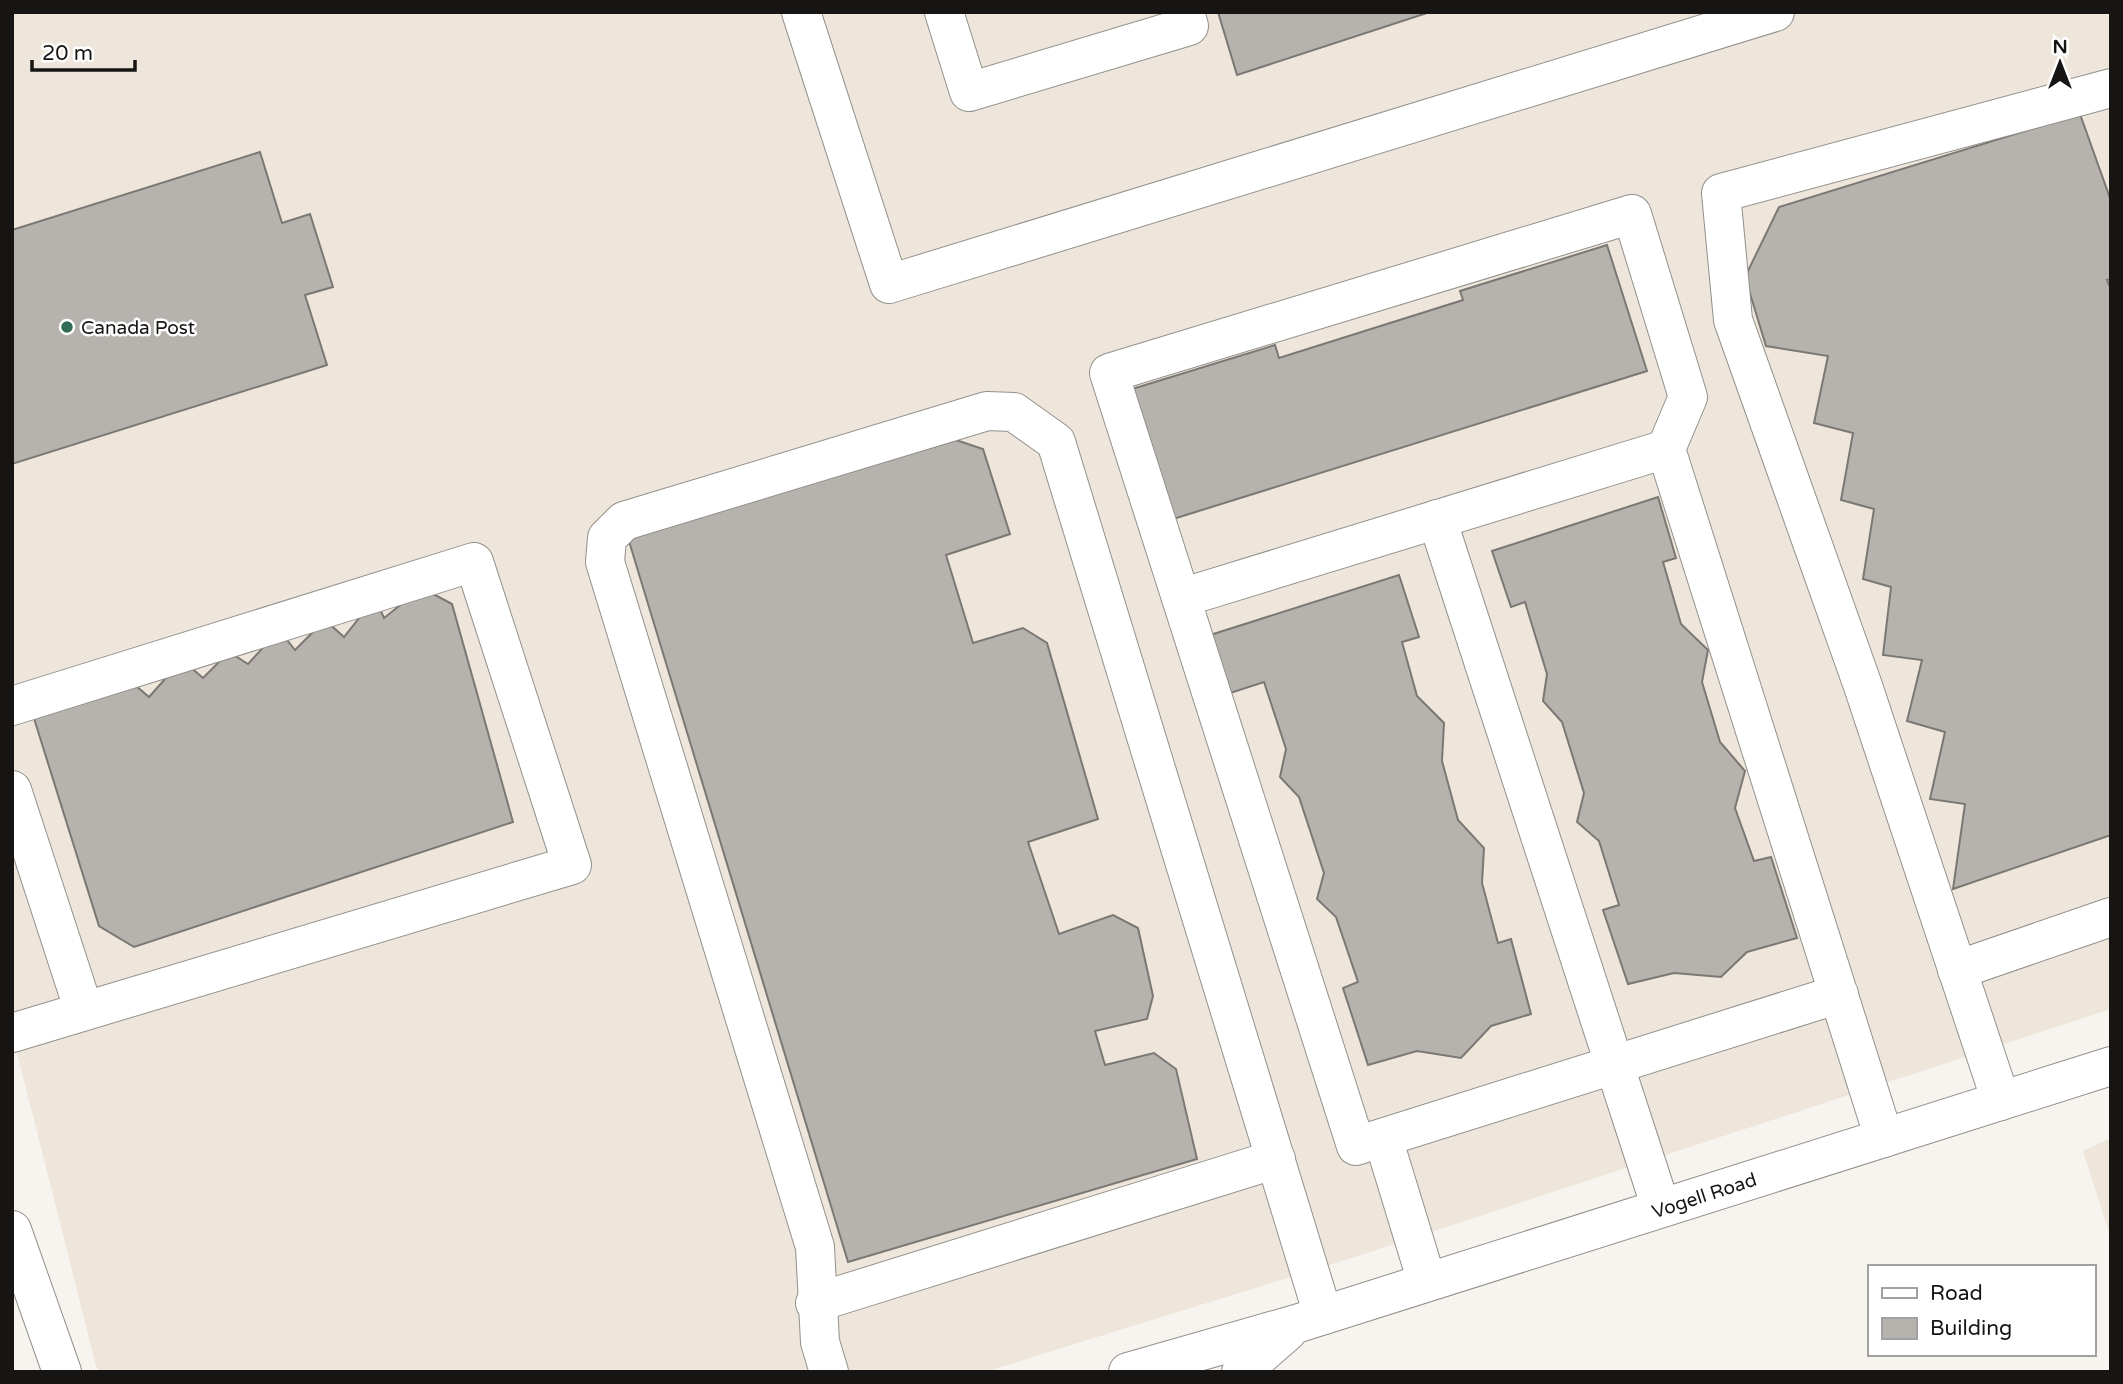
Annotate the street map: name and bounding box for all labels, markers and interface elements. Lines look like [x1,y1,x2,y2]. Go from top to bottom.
scale bar [32,28,135,72]
north arrow [2025,28,2095,98]
text: N [2052,36,2068,58]
text: 20 m [42,41,93,66]
place label: Canada Post [81,317,195,339]
marker: Canada Post [59,319,75,335]
street label: Vogell Road [1649,1169,1759,1223]
legend [1868,1265,2095,1356]
text: Road [1930,1281,1983,1306]
text: Building [1930,1316,2012,1341]

